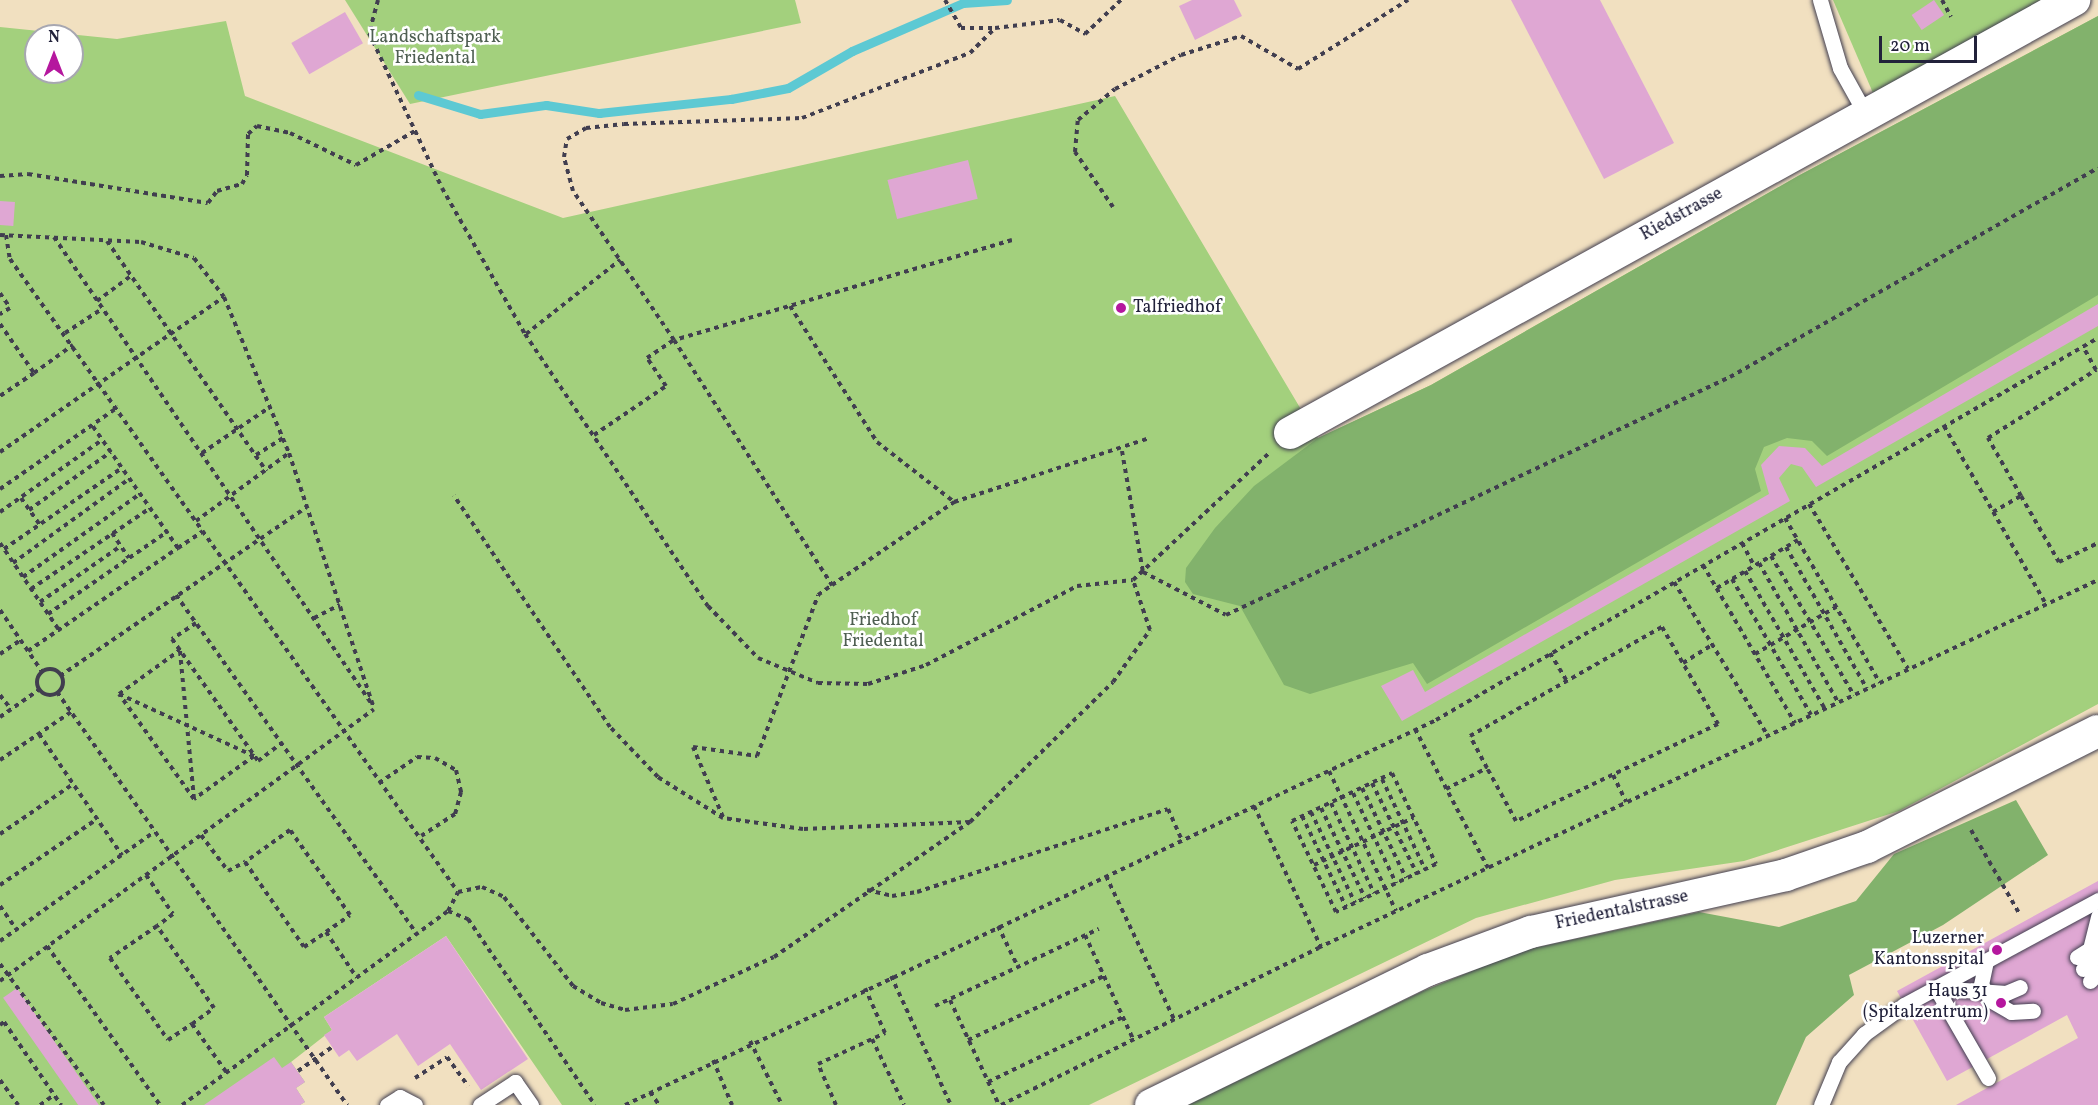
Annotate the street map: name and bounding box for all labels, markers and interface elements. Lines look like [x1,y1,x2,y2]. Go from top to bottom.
north arrow [24,24,84,84]
scale bar [1882,24,1980,62]
text: N [48,27,60,49]
park label: Landschaftspark Friedental [369,28,501,70]
text: 20 m [1890,34,1930,59]
street label: Riedstrasse [1637,184,1727,246]
place label: Talfriedhof [1133,297,1221,319]
marker: Talfriedhof [1114,301,1128,315]
park label: Friedhof Friedental [842,611,924,654]
street label: Friedentalstrasse [1553,886,1691,936]
place label: Luzerner Kantonsspital [1874,929,1984,972]
marker: Luzerner Kantonsspital [1988,941,2006,959]
place label: Haus 31 (Spitalzentrum) [1863,982,1988,1024]
marker: Haus 31 (Spitalzentrum) [1992,994,2010,1012]

